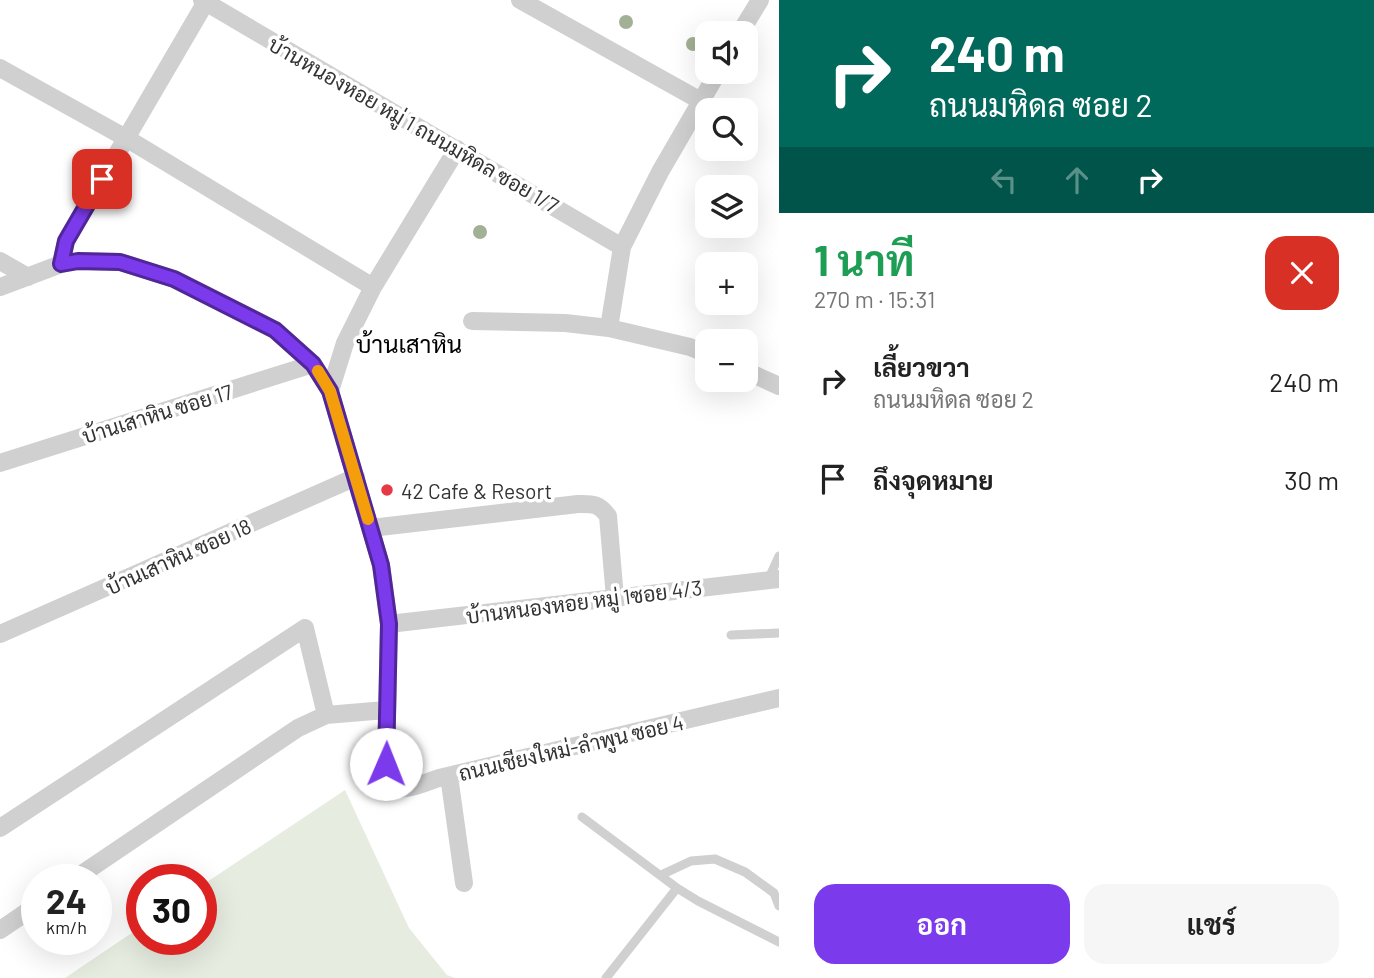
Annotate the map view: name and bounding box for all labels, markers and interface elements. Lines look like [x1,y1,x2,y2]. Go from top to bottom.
map controls [695,21,758,392]
button: sound [695,21,758,84]
text: 240 m [929,23,1065,82]
icon: right [814,28,905,119]
street label: บ้านหนองหอย หมู่ 1 ถนนมหิดล ซอย 1/7 [263,30,564,221]
text: ถนนมหิดล ซอย 2 [929,85,1153,123]
button: search [695,98,758,161]
pin [72,149,132,209]
icon: arrive [83,160,121,198]
icon: left [985,161,1023,199]
icon: ahead [1058,161,1096,199]
icon: right [1131,161,1169,199]
button: layers [695,175,758,238]
text: 1 นาที [814,234,914,284]
button: close [1265,236,1339,310]
button: + [695,252,758,315]
text: 270 m · 15:31 [814,285,935,313]
district label: บ้านเสาหิน [356,329,462,358]
button: − [695,329,758,392]
text: เลี้ยวขวา [873,351,970,382]
icon: right [814,362,852,400]
text: 240 m [1269,366,1339,397]
street label: บ้านเสาหิน ซอย 17 [79,378,235,448]
text: ถนนมหิดล ซอย 2 [873,385,1034,413]
icon: arrive [814,460,852,498]
text: ถึงจุดหมาย [873,464,994,495]
text: 30 m [1284,464,1339,495]
place label: 42 Cafe & Resort [401,478,552,503]
marker: 42 Cafe & Resort [379,482,395,498]
street label: บ้านเสาหิน ซอย 18 [101,513,255,599]
street label: บ้านหนองหอย หมู่ 1ซอย 4/3 [465,574,704,632]
street label: ถนนเชียงใหม่-ลำพูน ซอย 4 [456,709,687,789]
position arrow [349,727,423,801]
speed limit sign: 30 [126,864,217,955]
text: 24 [46,879,87,921]
button: ออก [814,884,1070,964]
button: แชร์ [1084,884,1339,964]
text: km/h [46,916,87,938]

